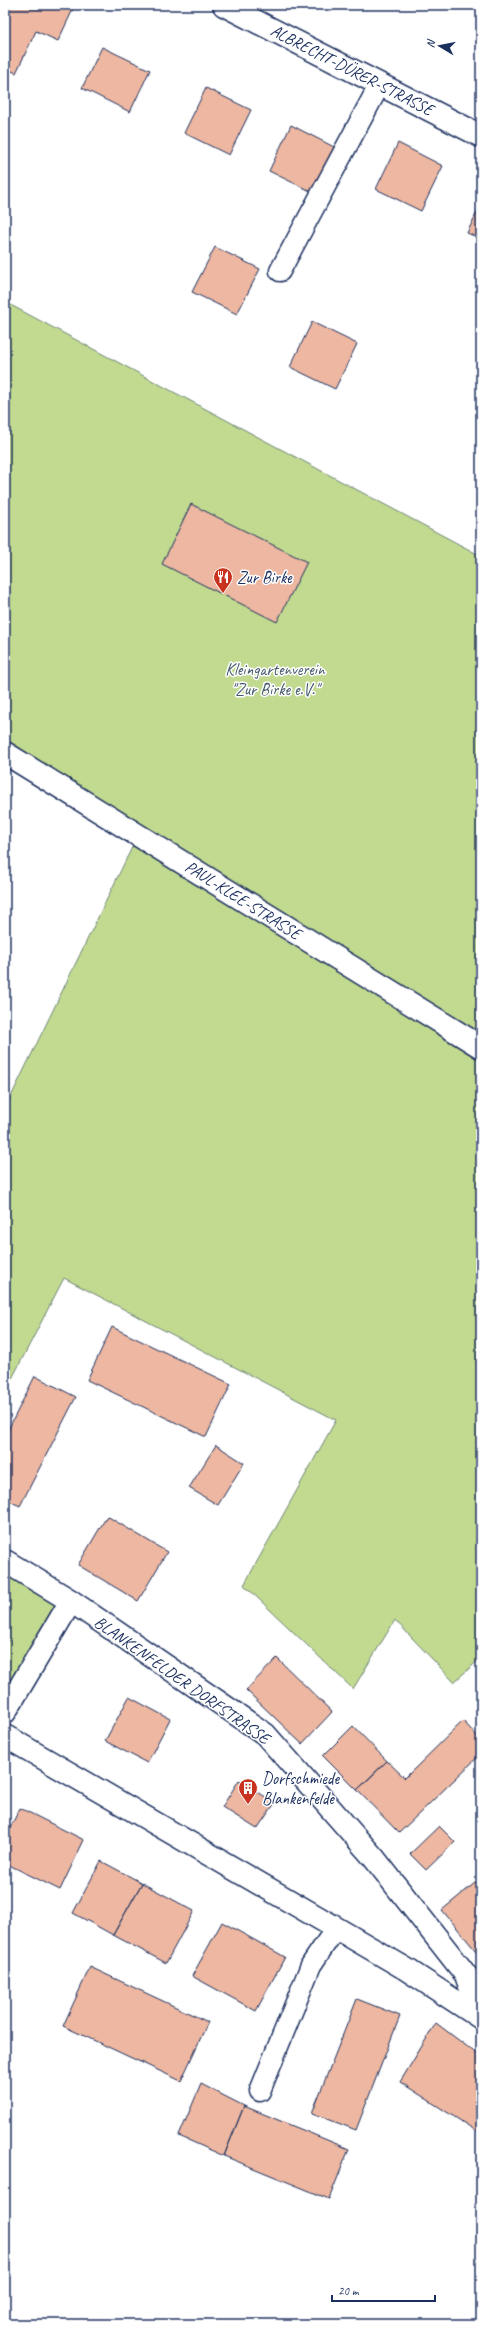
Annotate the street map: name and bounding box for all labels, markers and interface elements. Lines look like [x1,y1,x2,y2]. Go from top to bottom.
street label: ALBRECHT-DÜRER-STRASSE [267,20,439,121]
north arrow [420,26,460,66]
text: N [423,38,438,49]
restaurant icon: Zur Birke [212,566,234,594]
place label: Zur Birke [237,567,293,588]
park label: Kleingartenverein "Zur Birke e.V." [225,659,326,700]
street label: PAUL-KLEE-STRASSE [181,856,307,946]
street label: BLANKENFELDER DORFSTRASSE [90,1611,275,1750]
place label: Dorfschmiede Blankenfelde [262,1768,341,1809]
building icon: Dorfschmiede Blankenfelde [237,1777,259,1805]
scale bar [332,2277,435,2303]
text: 20 m [338,2283,360,2299]

